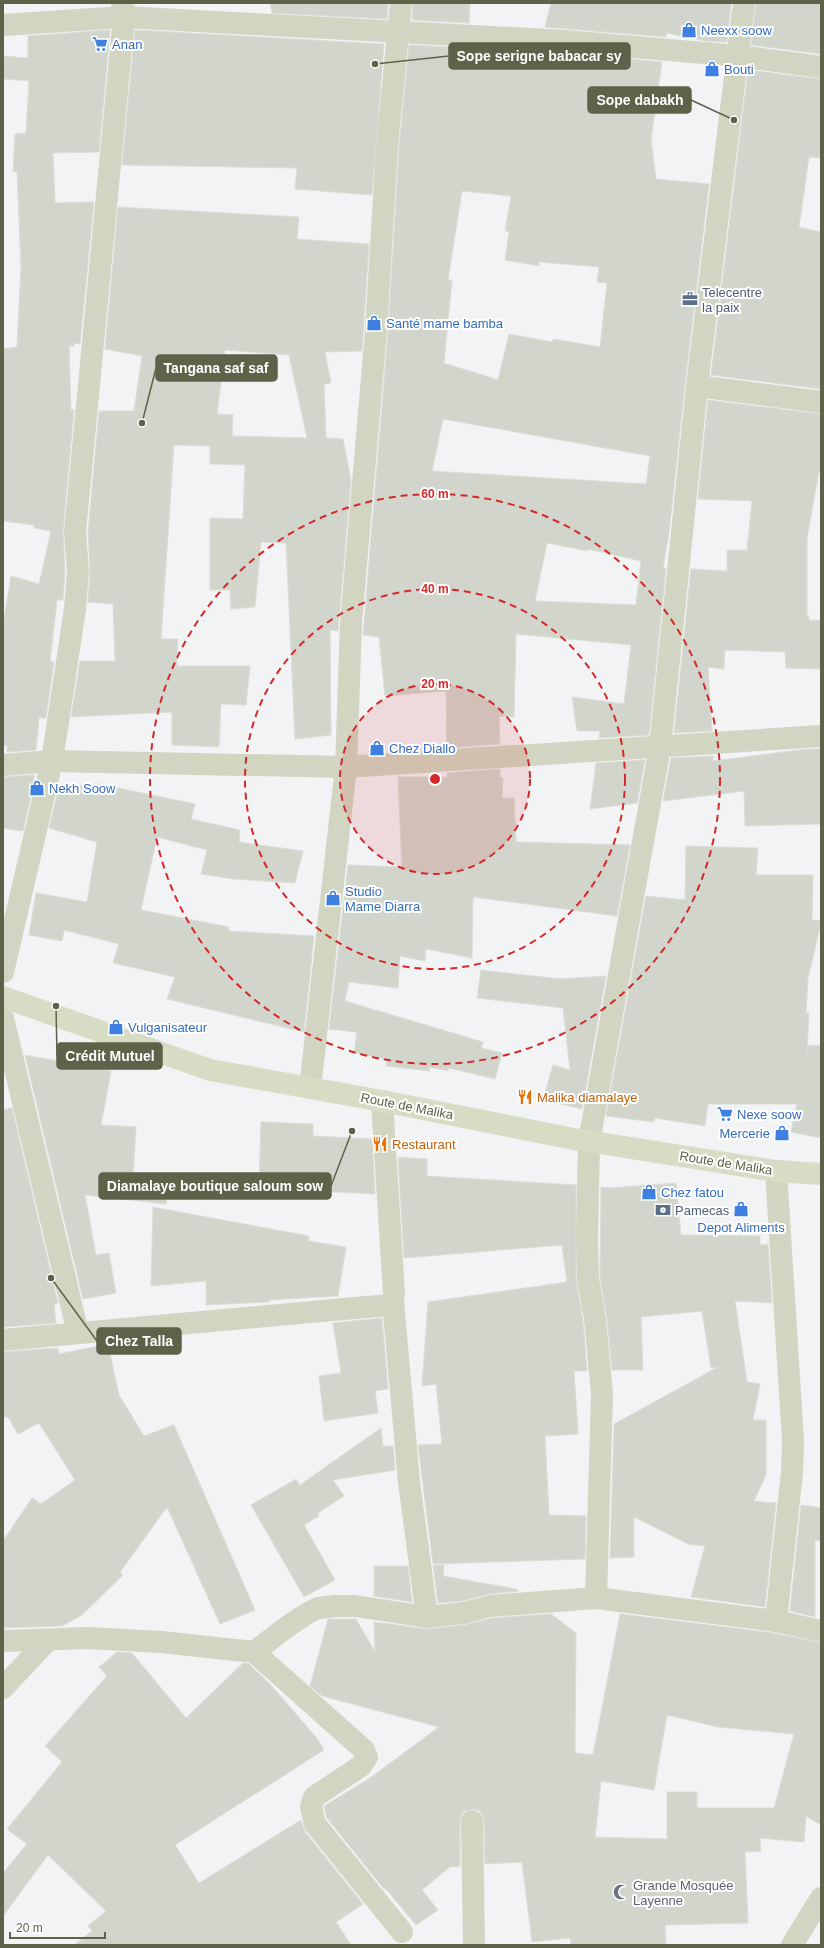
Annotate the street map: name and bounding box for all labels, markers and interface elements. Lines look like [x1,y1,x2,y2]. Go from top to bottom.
shop icon: Neexx soow [680,21,698,39]
place label: Neexx soow [701,23,772,38]
supermarket icon: Anan [91,35,109,53]
place label: Anan [112,37,142,52]
callout: Sope serigne babacar sy [449,43,630,69]
text: Sope serigne babacar sy [457,48,622,64]
shop icon: Bouti [703,60,721,78]
place label: Bouti [724,62,754,77]
callout: Sope dabakh [588,87,691,113]
text: Sope dabakh [596,92,684,108]
place label: Telecentre la paix [702,285,762,315]
office icon: Telecentre la paix [681,290,699,308]
shop icon: Santé mame bamba [365,314,383,332]
place label: Santé mame bamba [386,316,504,331]
callout: Tangana saf saf [156,355,277,381]
text: Tangana saf saf [164,360,269,376]
text: 60 m [421,487,449,501]
text: 40 m [421,582,449,596]
text: 20 m [421,677,449,691]
shop icon: Chez Diallo [368,739,386,757]
place label: Chez Diallo [389,741,455,756]
centre of rings [428,772,442,786]
shop icon: Nekh Soow [28,779,46,797]
place label: Nekh Soow [49,781,116,796]
place label: Studio Mame Diarra [345,884,421,914]
shop icon: Studio Mame Diarra [324,889,342,907]
shop icon: Vulganisateur [107,1018,125,1036]
place label: Vulganisateur [128,1020,208,1035]
callout: Crédit Mutuel [57,1043,162,1069]
text: Crédit Mutuel [65,1048,155,1064]
restaurant icon: Malika diamalaye [516,1088,534,1106]
street label: Route de Malika [359,1090,455,1122]
place label: Malika diamalaye [537,1090,637,1105]
supermarket icon: Nexe soow [716,1105,734,1123]
place label: Nexe soow [737,1107,802,1122]
shop icon: Mercerie [773,1124,791,1142]
place label: Mercerie [719,1126,770,1141]
restaurant icon: Restaurant [371,1135,389,1153]
place label: Restaurant [392,1137,456,1152]
street label: Route de Malika [678,1148,774,1178]
callout: Diamalaye boutique saloum sow [99,1173,331,1199]
text: Diamalaye boutique saloum sow [107,1178,323,1194]
shop icon: Chez fatou [640,1183,658,1201]
place label: Chez fatou [661,1185,724,1200]
shop icon: Depot Aliments [732,1200,750,1218]
bank icon: Pamecas [654,1201,672,1219]
place label: Pamecas [675,1203,730,1218]
place label: Depot Aliments [697,1220,785,1235]
callout: Chez Talla [97,1328,181,1354]
text: Chez Talla [105,1333,173,1349]
place label: Grande Mosquée Layenne [633,1878,733,1908]
mosque icon: Grande Mosquée Layenne [612,1883,630,1901]
scale bar [10,1914,105,1940]
text: 20 m [16,1921,43,1935]

